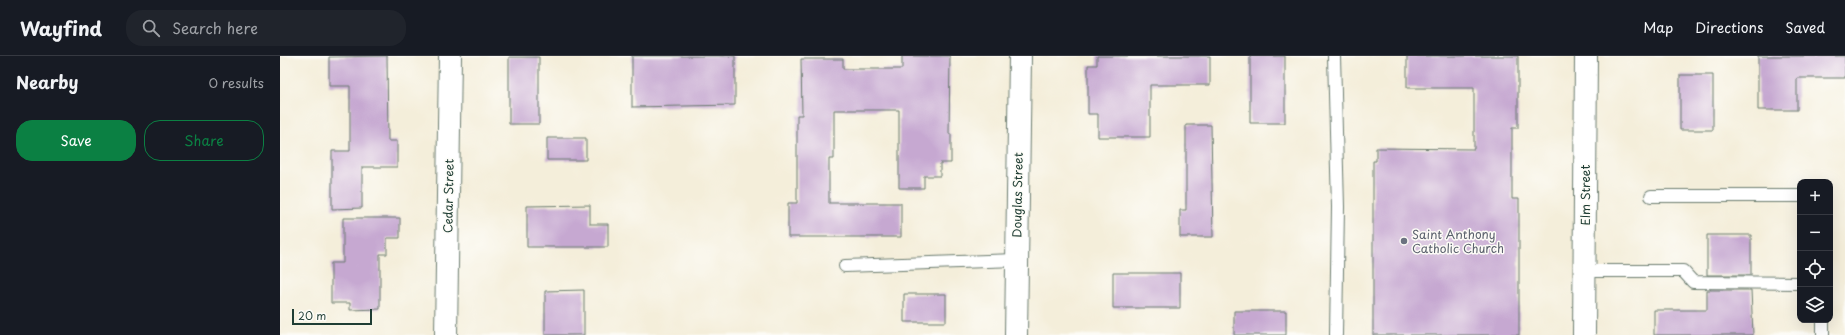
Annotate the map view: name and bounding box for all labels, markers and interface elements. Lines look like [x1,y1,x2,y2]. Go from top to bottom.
search box [126,10,406,46]
text: Wayfind [20,14,102,42]
text: Search here [172,16,258,39]
icon: search [140,17,162,39]
text: Map [1643,17,1673,38]
text: Directions [1695,17,1763,38]
text: Saved [1785,17,1825,38]
text: Nearby [16,69,78,95]
text: 0 results [209,73,264,92]
button: Save [16,120,136,161]
button: Share [144,120,264,161]
street label: Douglas Street [1007,152,1027,238]
street label: Cedar Street [438,159,458,233]
street label: Elm Street [1576,165,1594,225]
map controls [1797,179,1833,323]
button: + [1797,179,1833,215]
button: − [1797,215,1833,251]
place label: Saint Anthony Catholic Church [1412,225,1504,257]
marker: Saint Anthony Catholic Church [1399,236,1409,246]
button: locate [1797,251,1833,287]
button: layers [1797,287,1833,323]
scale bar [292,307,372,326]
text: 20 m [298,307,326,324]

